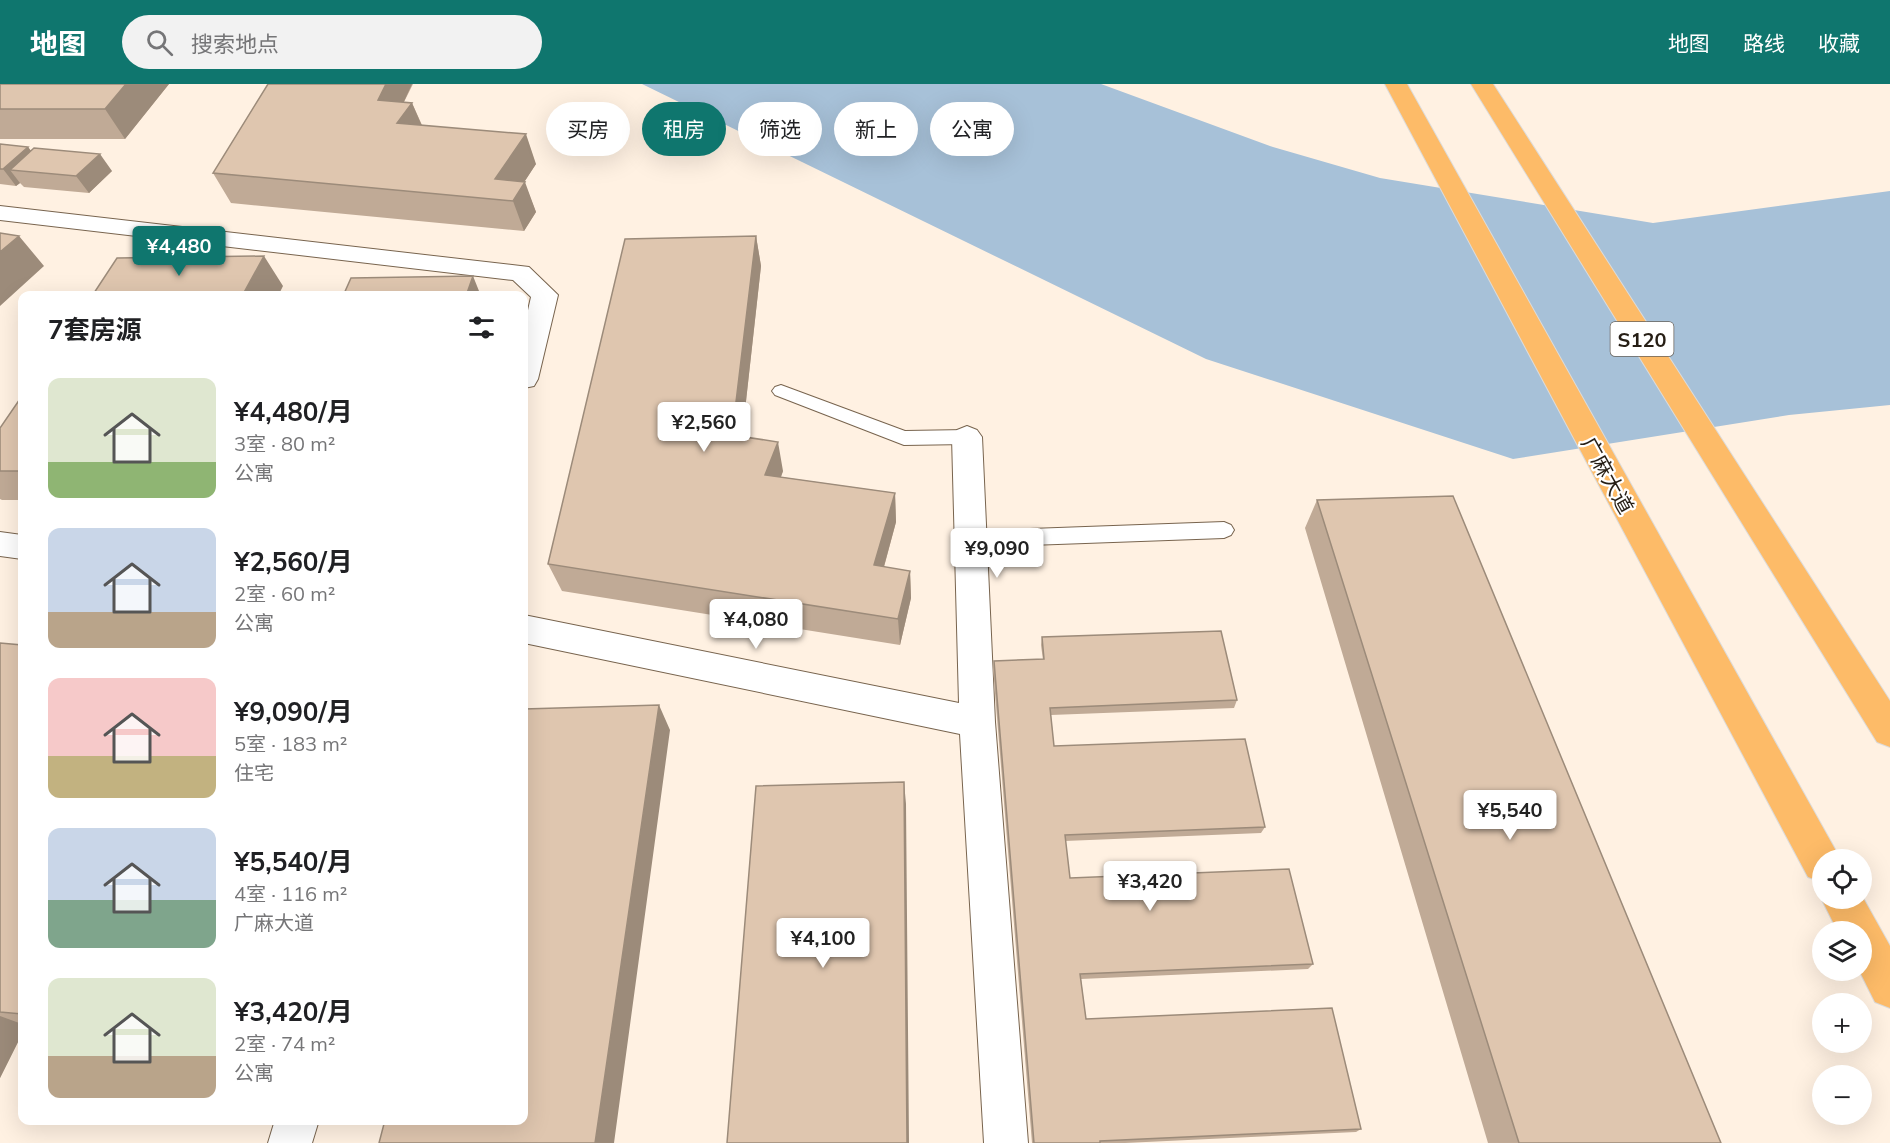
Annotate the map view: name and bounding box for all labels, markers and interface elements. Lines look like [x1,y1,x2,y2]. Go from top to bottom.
search box [122,15,542,69]
text: 地图 [30,26,86,61]
icon: search [143,26,176,59]
text: 搜索地点 [191,30,279,58]
text: 地图 [1668,30,1710,56]
text: 路线 [1743,30,1785,56]
text: 收藏 [1818,30,1860,56]
chip: 买房 [546,102,630,156]
chip: 租房 [642,102,726,156]
chip: 筛选 [738,102,822,156]
chip: 新上 [834,102,918,156]
chip: 公寓 [930,102,1014,156]
pin: ¥4,480 [130,226,228,277]
text: ¥4,480 [147,233,211,258]
icon: filters [465,311,498,344]
text: 7套房源 [48,313,142,346]
road number: S120 [1610,322,1674,356]
text: ¥4,480/月 [234,395,353,428]
icon: home [96,402,168,474]
pin: ¥2,560 [655,402,753,453]
text: ¥2,560 [672,409,736,434]
text: 3室 · 80 m² [234,431,335,456]
street label: 广麻大道 [1576,432,1640,518]
text: 公寓 [234,460,274,485]
pin: ¥9,090 [948,528,1046,579]
text: ¥9,090 [965,535,1029,560]
text: ¥2,560/月 [234,545,353,578]
icon: home [96,552,168,624]
text: 2室 · 60 m² [234,581,335,606]
pin: ¥4,080 [707,599,805,650]
text: ¥4,080 [724,606,788,631]
text: 公寓 [234,610,274,635]
text: ¥9,090/月 [234,695,353,728]
icon: home [96,702,168,774]
text: 5室 · 183 m² [234,731,347,756]
text: 住宅 [234,760,274,785]
pin: ¥5,540 [1461,790,1559,841]
text: ¥5,540 [1478,797,1542,822]
text: ¥5,540/月 [234,845,353,878]
map controls [1812,849,1872,1125]
button: locate [1812,849,1872,909]
icon: home [96,852,168,924]
pin: ¥3,420 [1101,861,1199,912]
text: ¥3,420 [1118,868,1182,893]
text: 4室 · 116 m² [234,881,347,906]
text: 广麻大道 [234,910,314,935]
pin: ¥4,100 [774,918,872,969]
button: layers [1812,921,1872,981]
text: ¥4,100 [791,925,855,950]
button: + [1812,993,1872,1053]
text: ¥3,420/月 [234,995,353,1028]
icon: home [96,1002,168,1074]
text: 2室 · 74 m² [234,1031,335,1056]
text: 公寓 [234,1060,274,1085]
button: − [1812,1065,1872,1125]

